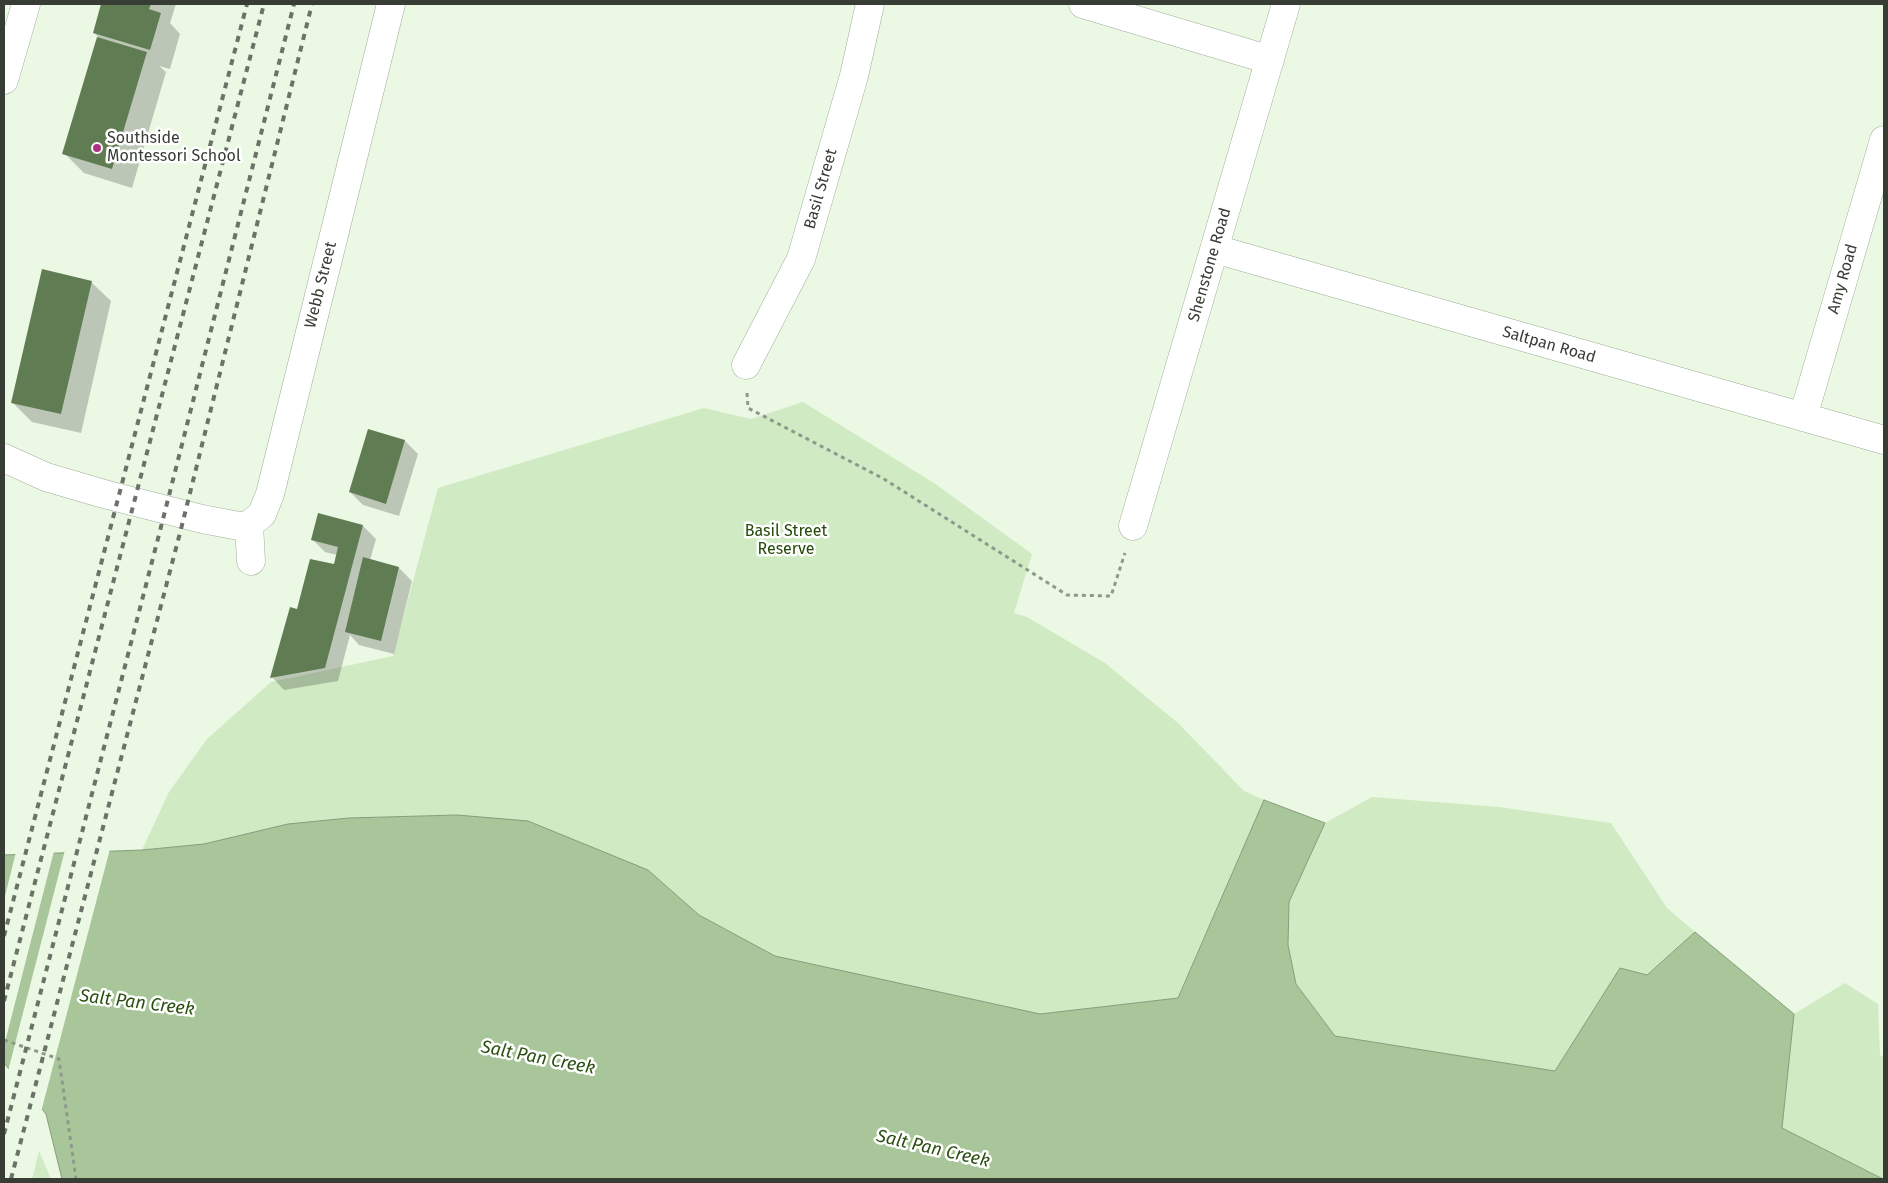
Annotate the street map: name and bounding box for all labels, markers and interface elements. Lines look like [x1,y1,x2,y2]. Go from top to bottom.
place label: Southside Montessori School [107,129,241,167]
marker: Southside Montessori School [91,142,103,154]
street label: Basil Street [800,147,842,231]
street label: Shenstone Road [1185,206,1235,324]
street label: Webb Street [301,240,341,330]
street label: Amy Road [1824,242,1862,316]
street label: Saltpan Road [1500,323,1598,367]
park label: Basil Street Reserve [745,522,827,560]
water label: Salt Pan Creek [78,985,196,1021]
water label: Salt Pan Creek [479,1036,597,1080]
water label: Salt Pan Creek [874,1125,992,1173]

